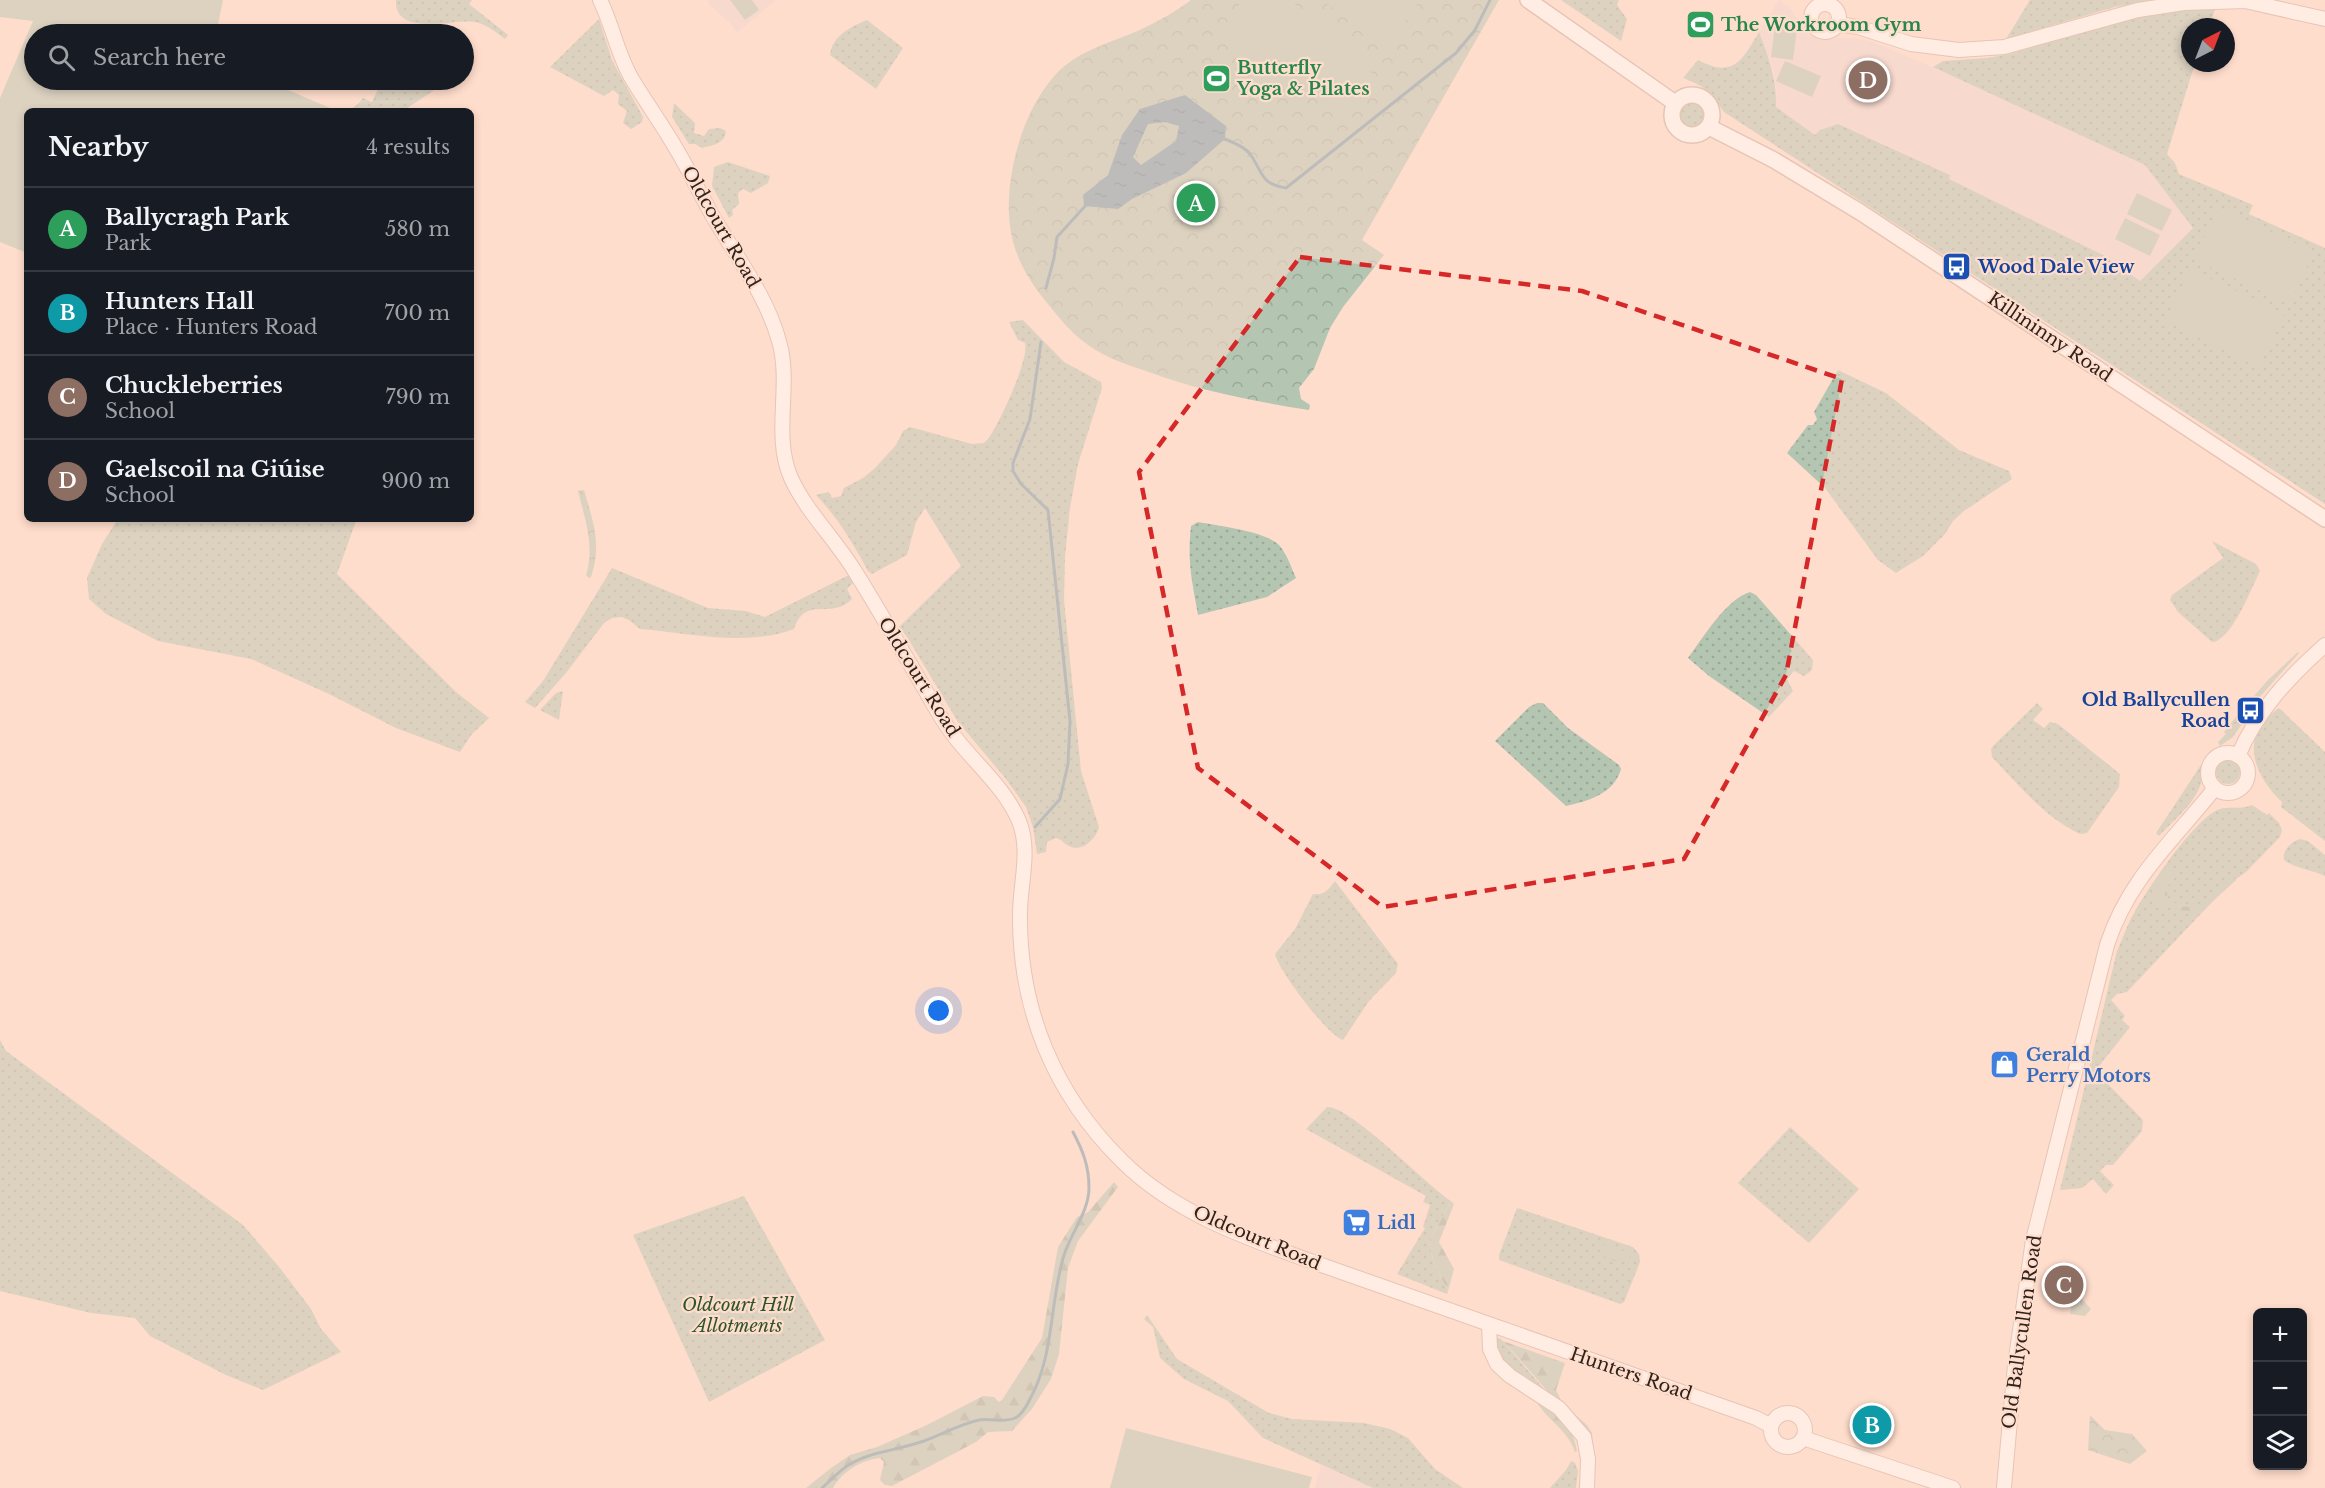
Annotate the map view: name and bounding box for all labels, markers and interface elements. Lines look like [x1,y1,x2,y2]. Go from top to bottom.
sports icon: The Workroom Gym [1684,9,1716,41]
place label: The Workroom Gym [1721,14,1921,36]
north arrow [2181,18,2235,72]
search box [24,24,474,90]
icon: search [45,41,78,74]
text: Search here [93,44,226,71]
place label: Butterfly Yoga & Pilates [1236,57,1370,100]
pin: D [1848,58,1888,103]
sports icon: Butterfly Yoga & Pilates [1200,62,1232,94]
text: Nearby [48,131,149,163]
text: 4 results [366,135,450,159]
street label: Oldcourt Road [677,162,765,292]
pin: A [1176,180,1216,226]
text: Ballycragh Park [105,204,289,231]
text: A [59,217,76,241]
text: 580 m [385,217,450,241]
text: Park [105,231,151,255]
bus stop icon: Wood Dale View [1941,251,1973,283]
place label: Wood Dale View [1977,256,2135,278]
street label: Killininny Road [1984,287,2116,387]
text: Hunters Hall [105,288,254,315]
text: B [60,301,75,325]
text: 700 m [384,301,450,325]
text: Place · Hunters Road [105,315,318,339]
text: Chuckleberries [105,372,283,399]
text: C [59,385,76,409]
text: 790 m [386,385,450,409]
text: School [105,399,175,423]
text: Gaelscoil na Giúise [105,456,325,483]
text: D [58,469,77,493]
text: 900 m [381,469,450,493]
text: School [105,483,175,507]
street label: Oldcourt Road [873,613,965,741]
place label: Old Ballycullen Road [2082,689,2231,732]
bus stop icon: Old Ballycullen Road [2235,694,2267,726]
your location [924,996,953,1025]
place label: Gerald Perry Motors [2026,1044,2151,1087]
shop icon: Gerald Perry Motors [1989,1049,2021,1081]
street label: Oldcourt Road [1190,1201,1324,1275]
supermarket icon: Lidl [1340,1207,1372,1239]
place label: Lidl [1377,1212,1417,1234]
street label: Old Ballycullen Road [1997,1234,2047,1430]
pin: C [2044,1262,2084,1308]
park label: Oldcourt Hill Allotments [682,1294,794,1337]
map controls [2253,1308,2307,1470]
button: + [2253,1308,2307,1362]
street label: Hunters Road [1567,1343,1695,1405]
button: − [2253,1362,2307,1416]
pin: B [1852,1402,1892,1448]
button: layers [2253,1416,2307,1470]

